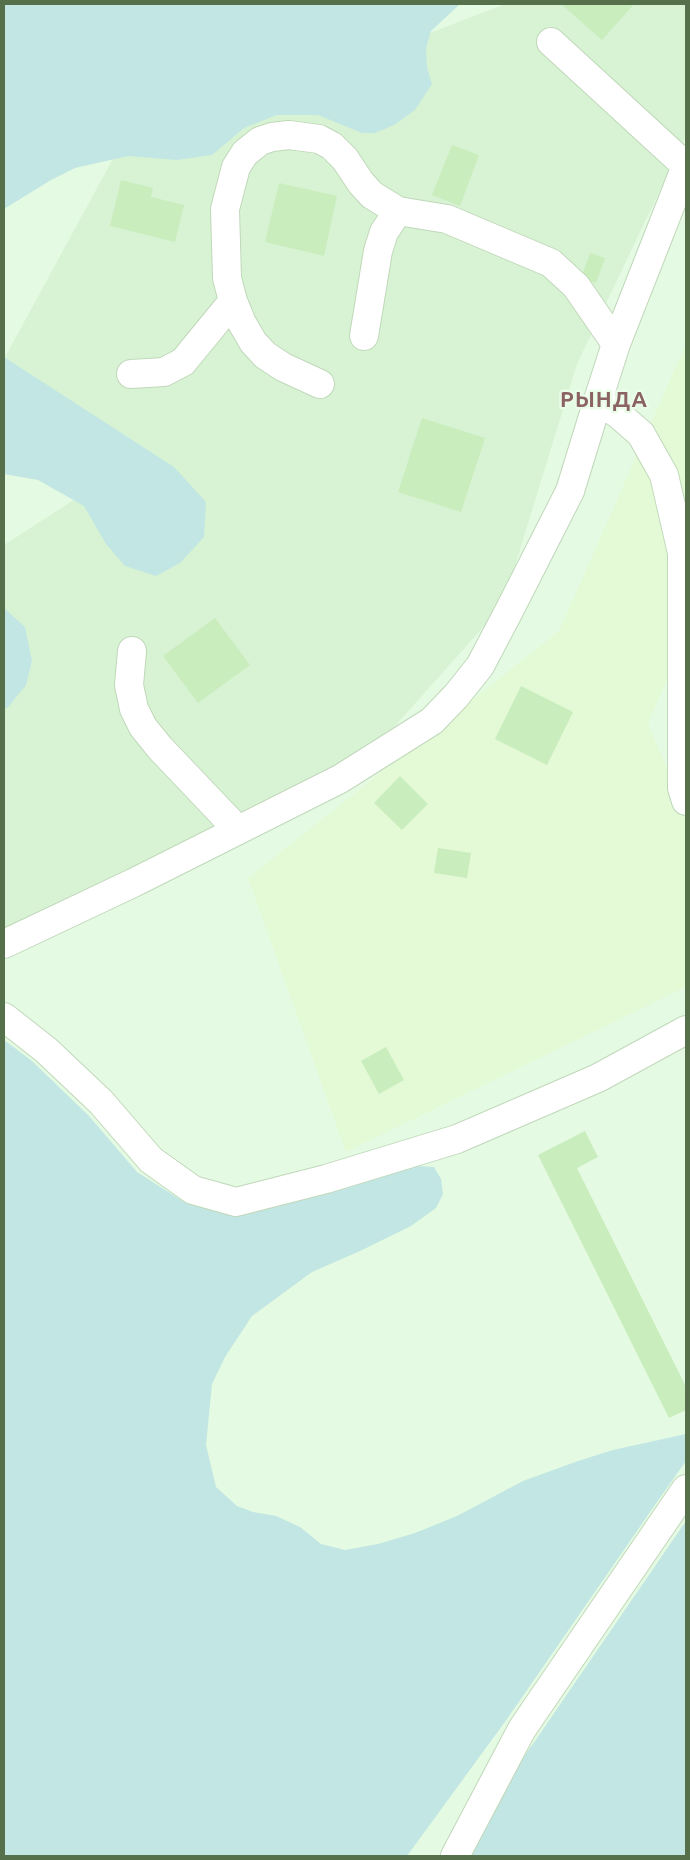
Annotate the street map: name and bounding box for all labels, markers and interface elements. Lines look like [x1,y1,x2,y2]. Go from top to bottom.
district label: РЫНДА [559,387,649,413]

